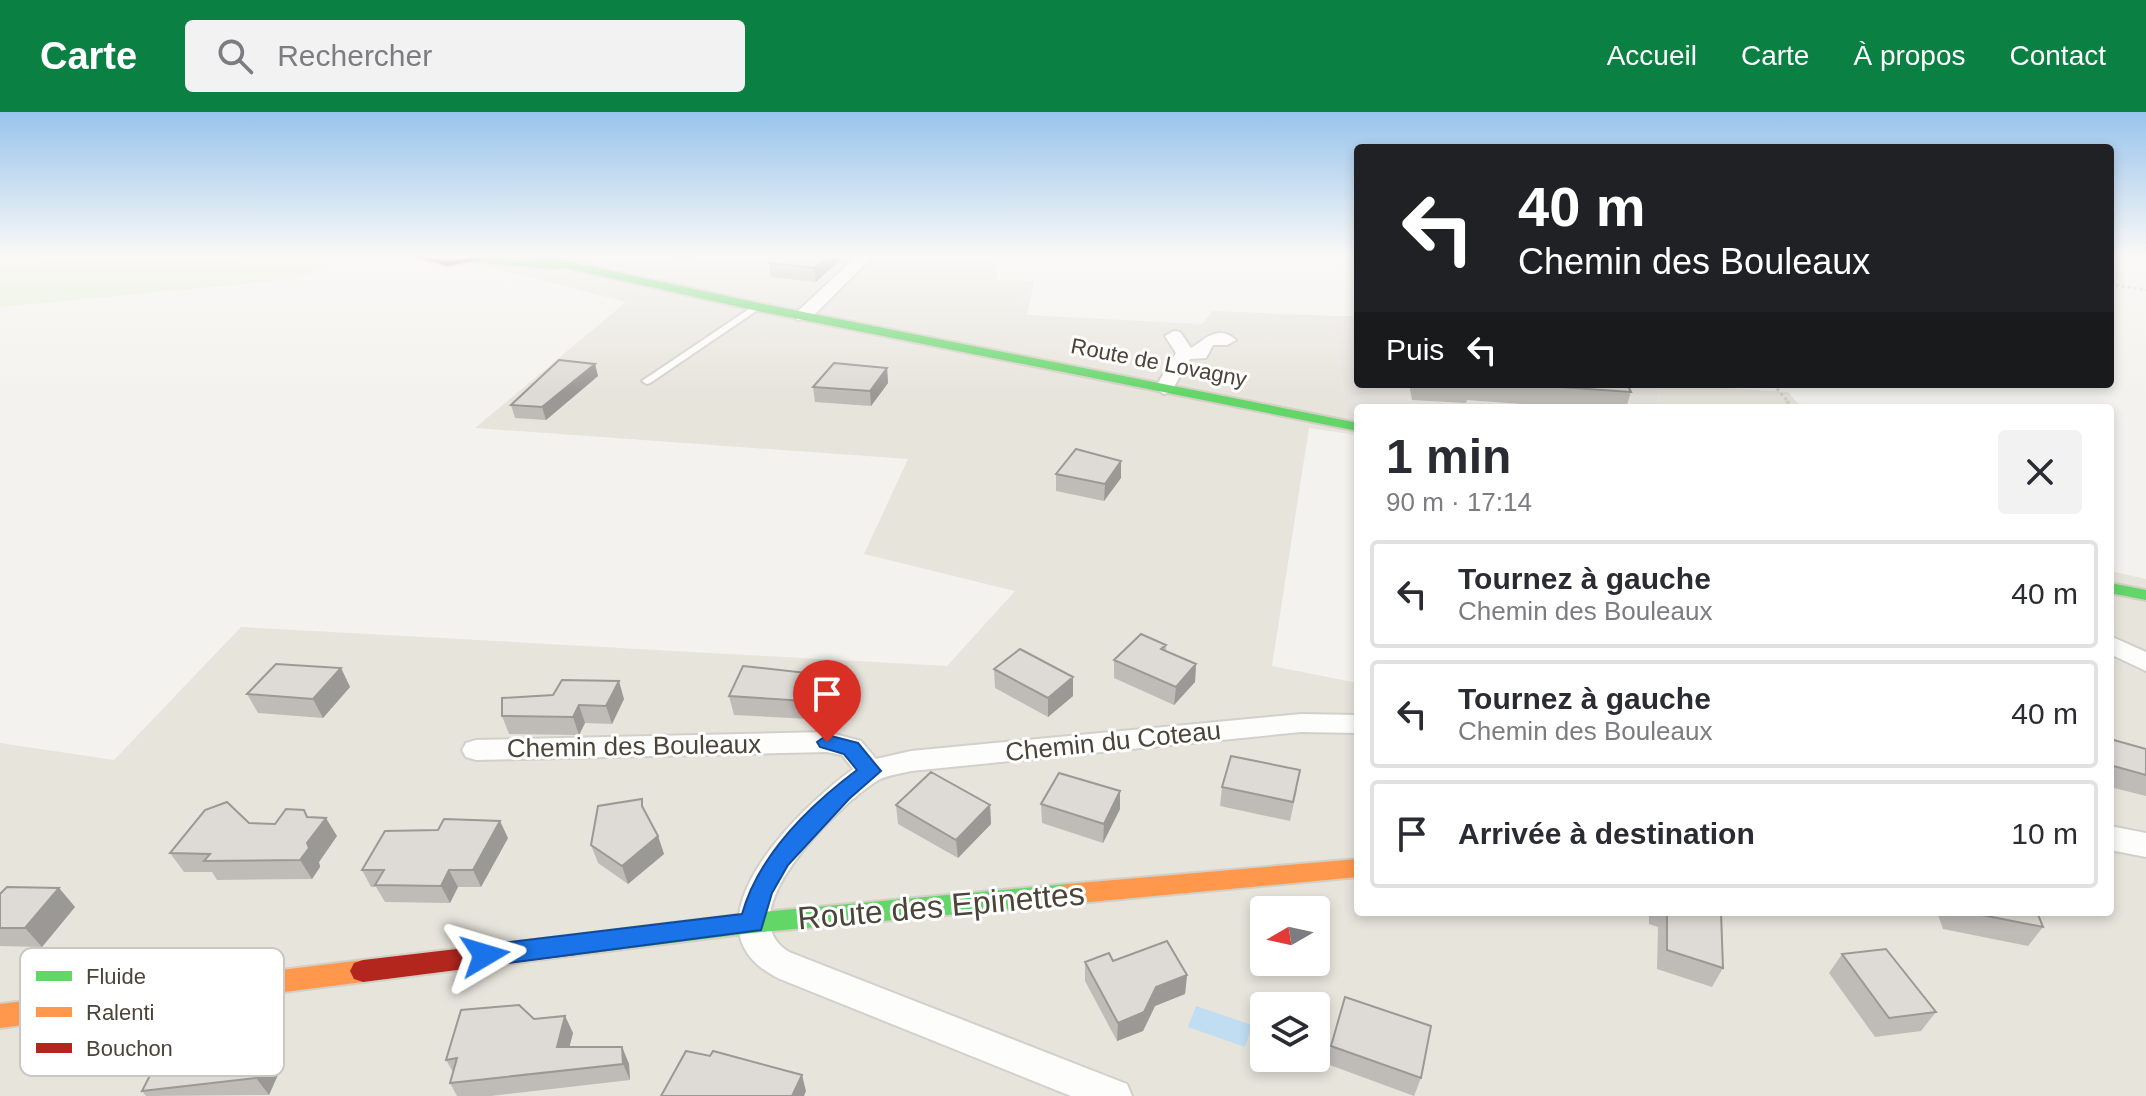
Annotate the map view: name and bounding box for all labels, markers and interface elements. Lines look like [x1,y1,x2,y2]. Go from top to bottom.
search box [185,20,745,92]
icon: search [213,34,257,78]
text: Carte [40,35,137,77]
text: Rechercher [277,39,432,72]
text: Accueil [1607,40,1697,71]
text: Carte [1741,40,1809,71]
text: À propos [1853,40,1966,71]
text: Contact [2010,40,2106,71]
text: 40 m [1518,175,1646,238]
icon: left [1386,176,1490,280]
text: Chemin des Bouleaux [1518,241,1870,282]
icon: left [1460,328,1504,372]
street label: Route de Lovagny [1069,333,1249,392]
text: Puis [1386,333,1444,366]
text: 1 min [1386,430,1511,483]
button: close [1998,430,2082,514]
text: 90 m · 17:14 [1386,487,1532,517]
text: Tournez à gauche [1458,562,1711,595]
icon: left [1390,572,1434,616]
text: 40 m [2011,577,2078,610]
text: Chemin des Bouleaux [1458,596,1712,626]
pin [793,660,861,742]
icon: arrive [805,672,849,716]
text: Tournez à gauche [1458,682,1711,715]
icon: left [1390,692,1434,736]
text: 40 m [2011,697,2078,730]
street label: Chemin du Coteau [1004,715,1222,767]
text: Chemin des Bouleaux [1458,716,1712,746]
street label: Chemin des Bouleaux [507,729,761,763]
icon: arrive [1390,812,1434,856]
text: Arrivée à destination [1458,817,1755,850]
text: 10 m [2011,817,2078,850]
street label: Route des Epinettes [796,876,1086,936]
north arrow [1250,896,1330,976]
map controls [1250,896,1330,1072]
position arrow [443,913,527,997]
legend [20,948,284,1076]
text: Fluide [86,964,146,989]
button: layers [1250,992,1330,1072]
text: Ralenti [86,1000,154,1025]
text: Bouchon [86,1036,173,1061]

